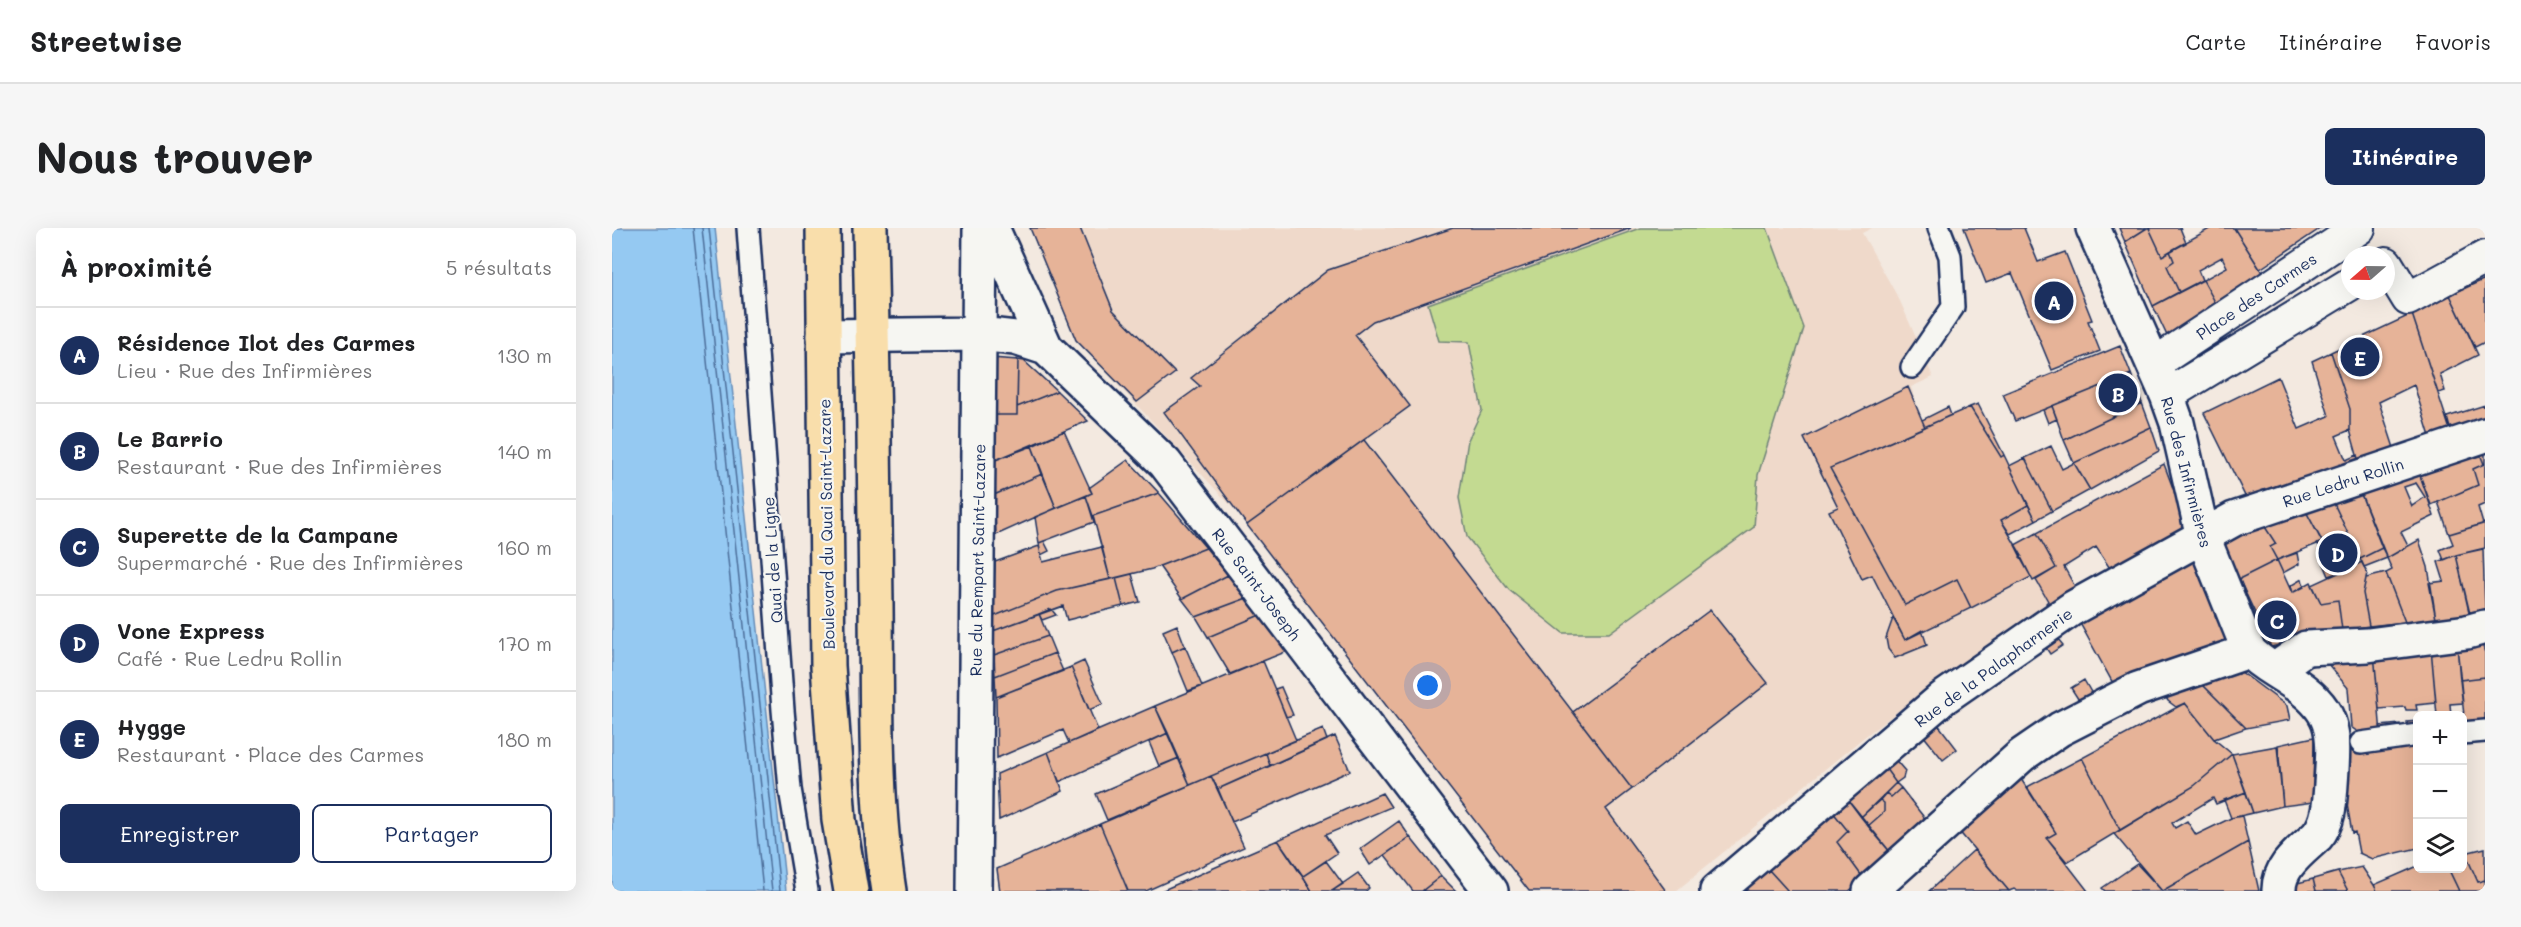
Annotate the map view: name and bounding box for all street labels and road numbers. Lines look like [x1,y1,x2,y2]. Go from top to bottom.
street label: Place des Carmes [2192,248,2320,344]
street label: Rue des Infirmières [2157,394,2217,550]
street label: Boulevard du Quai Saint-Lazare [813,398,839,650]
street label: Rue du Rempart Saint-Lazare [964,443,990,677]
street label: Rue Ledru Rollin [2280,453,2406,511]
street label: Quai de la Ligne [757,496,787,624]
street label: Rue Saint-Joseph [1208,524,1306,644]
street label: Rue de la Palapharnerie [1910,603,2076,731]

